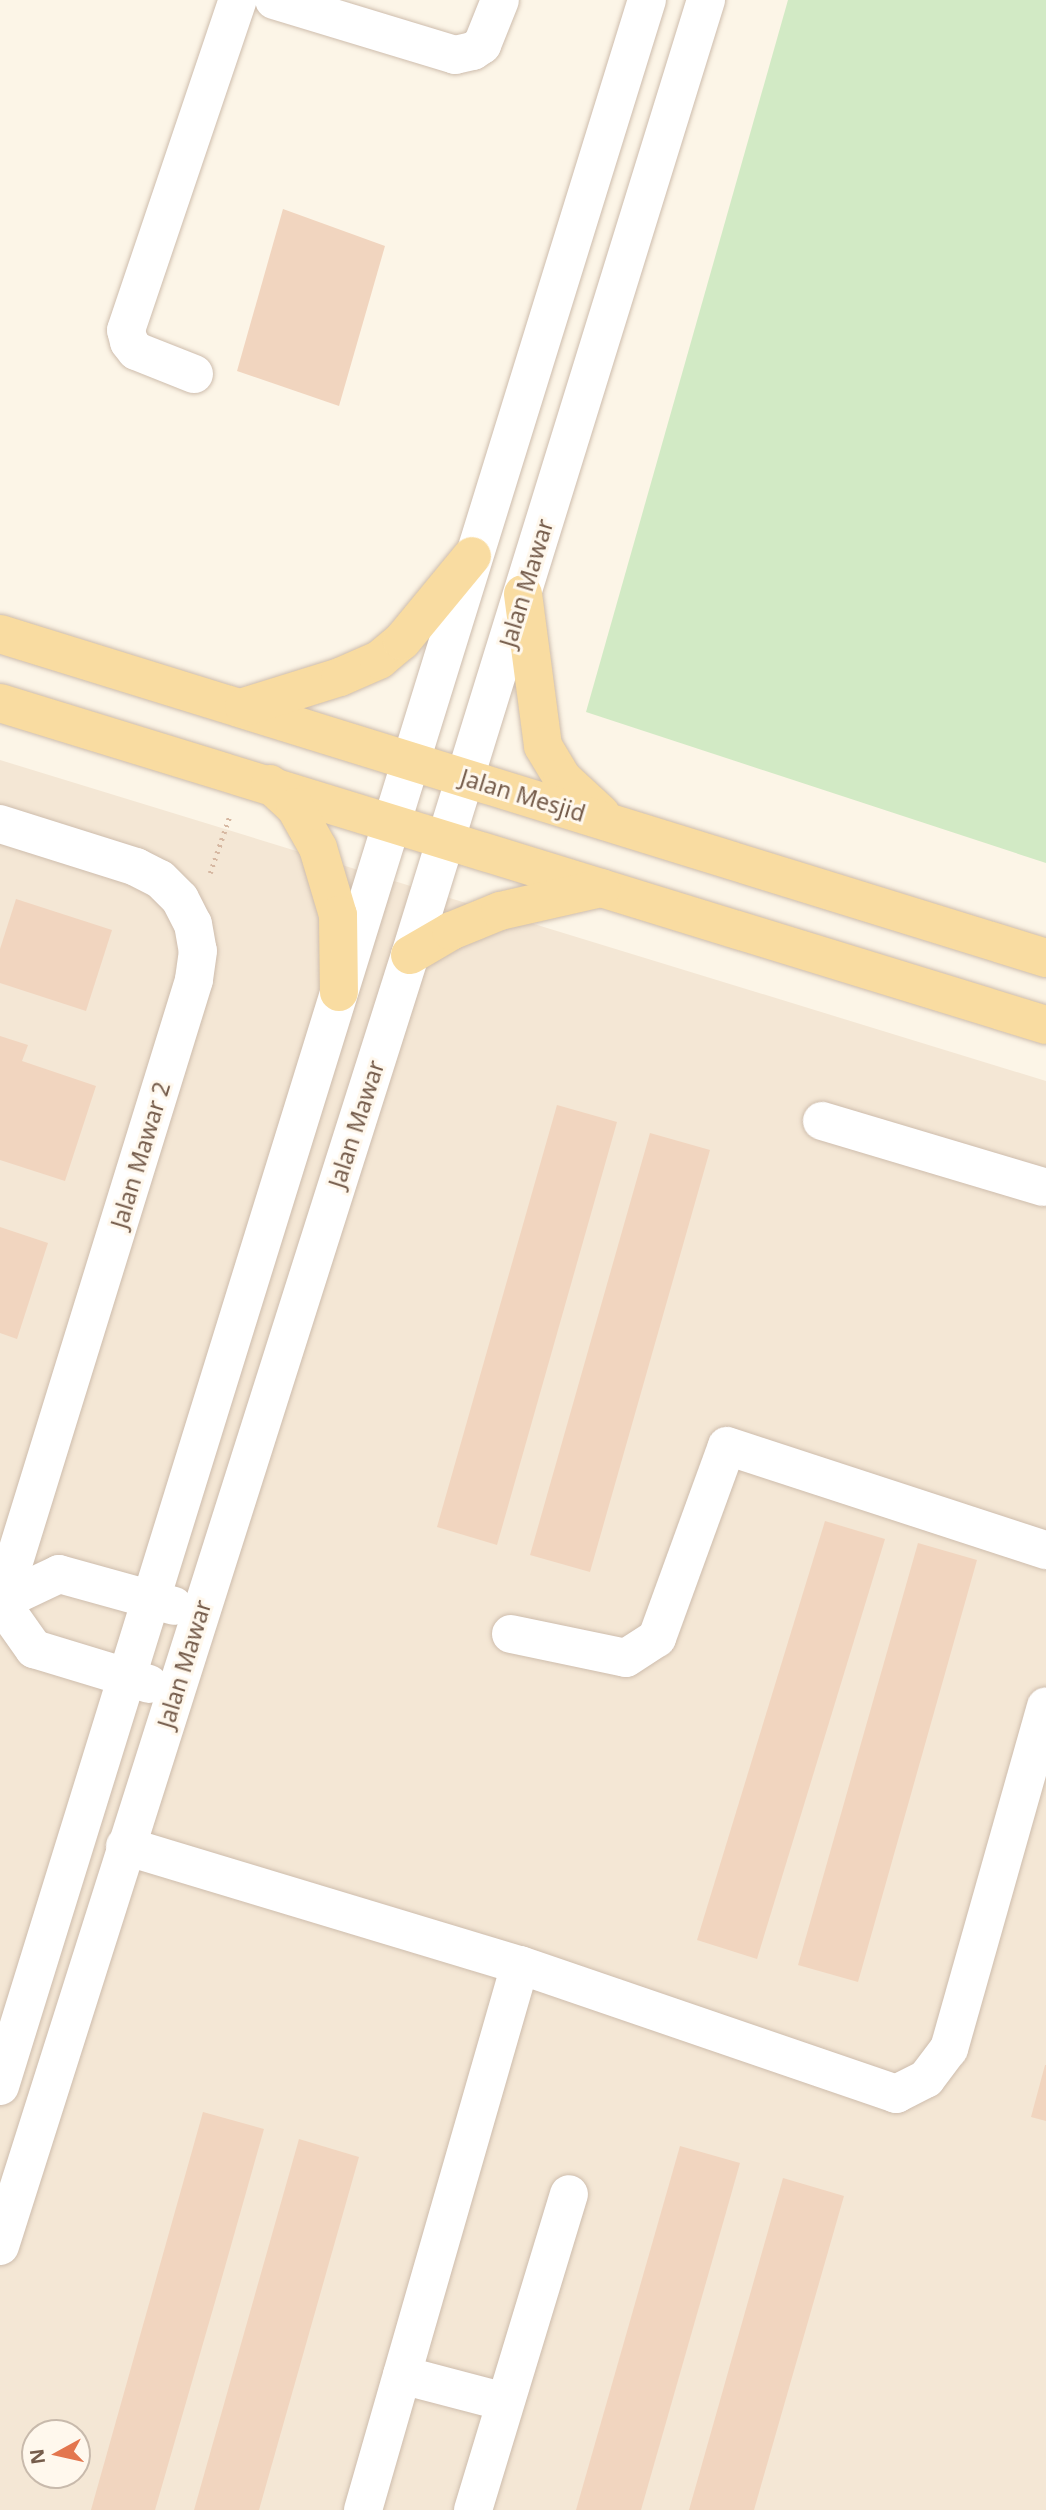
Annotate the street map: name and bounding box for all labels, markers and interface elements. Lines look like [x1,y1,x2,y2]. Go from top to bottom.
street label: Jalan Mawar [493,516,559,650]
street label: Jalan Mesjid [457,763,589,827]
street label: Jalan Mawar [322,1057,390,1191]
street label: Jalan Mawar 2 [105,1078,175,1232]
street label: Jalan Mawar [151,1597,217,1731]
north arrow [21,2419,91,2489]
text: N [23,2447,51,2466]

